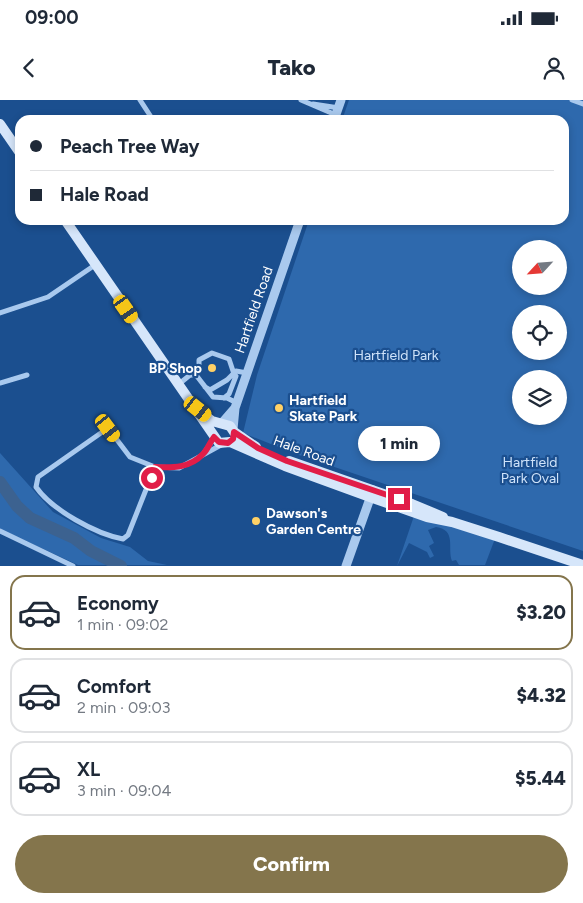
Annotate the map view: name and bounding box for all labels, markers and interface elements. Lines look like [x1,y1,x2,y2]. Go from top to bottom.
text: 09:00 [25,6,79,29]
icon: back [15,54,43,82]
text: Tako [267,54,316,81]
icon: person [540,54,568,82]
text: Peach Tree Way [60,135,200,158]
text: Hale Road [60,183,149,206]
north arrow [512,240,568,295]
map controls [512,240,567,425]
street label: Hartfield Road [231,264,277,356]
car [111,292,140,326]
button: locate [512,305,567,360]
park label: Hartfield Park [353,347,439,364]
place label: BP Shop [149,360,202,377]
marker: BP Shop [206,362,218,374]
button: layers [512,370,567,425]
place label: Hartfield Skate Park [289,392,358,425]
car [181,394,214,424]
marker: Hartfield Skate Park [273,402,285,414]
car [92,412,123,444]
callout: 1 min [358,426,440,462]
street label: Hale Road [271,432,337,470]
text: 1 min [380,434,418,453]
park label: Hartfield Park Oval [501,454,559,487]
route start [141,467,163,489]
route end [388,488,410,510]
place label: Dawson's Garden Centre [266,505,361,538]
marker: Dawson's Garden Centre [250,515,262,527]
icon: car [17,590,62,635]
text: Economy [77,592,159,615]
text: $3.20 [516,601,566,624]
text: 1 min · 09:02 [77,615,168,634]
icon: car [17,673,62,718]
text: Comfort [77,675,152,698]
text: $4.32 [517,684,566,707]
text: 2 min · 09:03 [77,698,170,717]
icon: car [17,756,62,801]
text: XL [77,758,100,781]
text: $5.44 [515,767,566,790]
text: 3 min · 09:04 [77,781,171,800]
button: Confirm [15,835,568,893]

